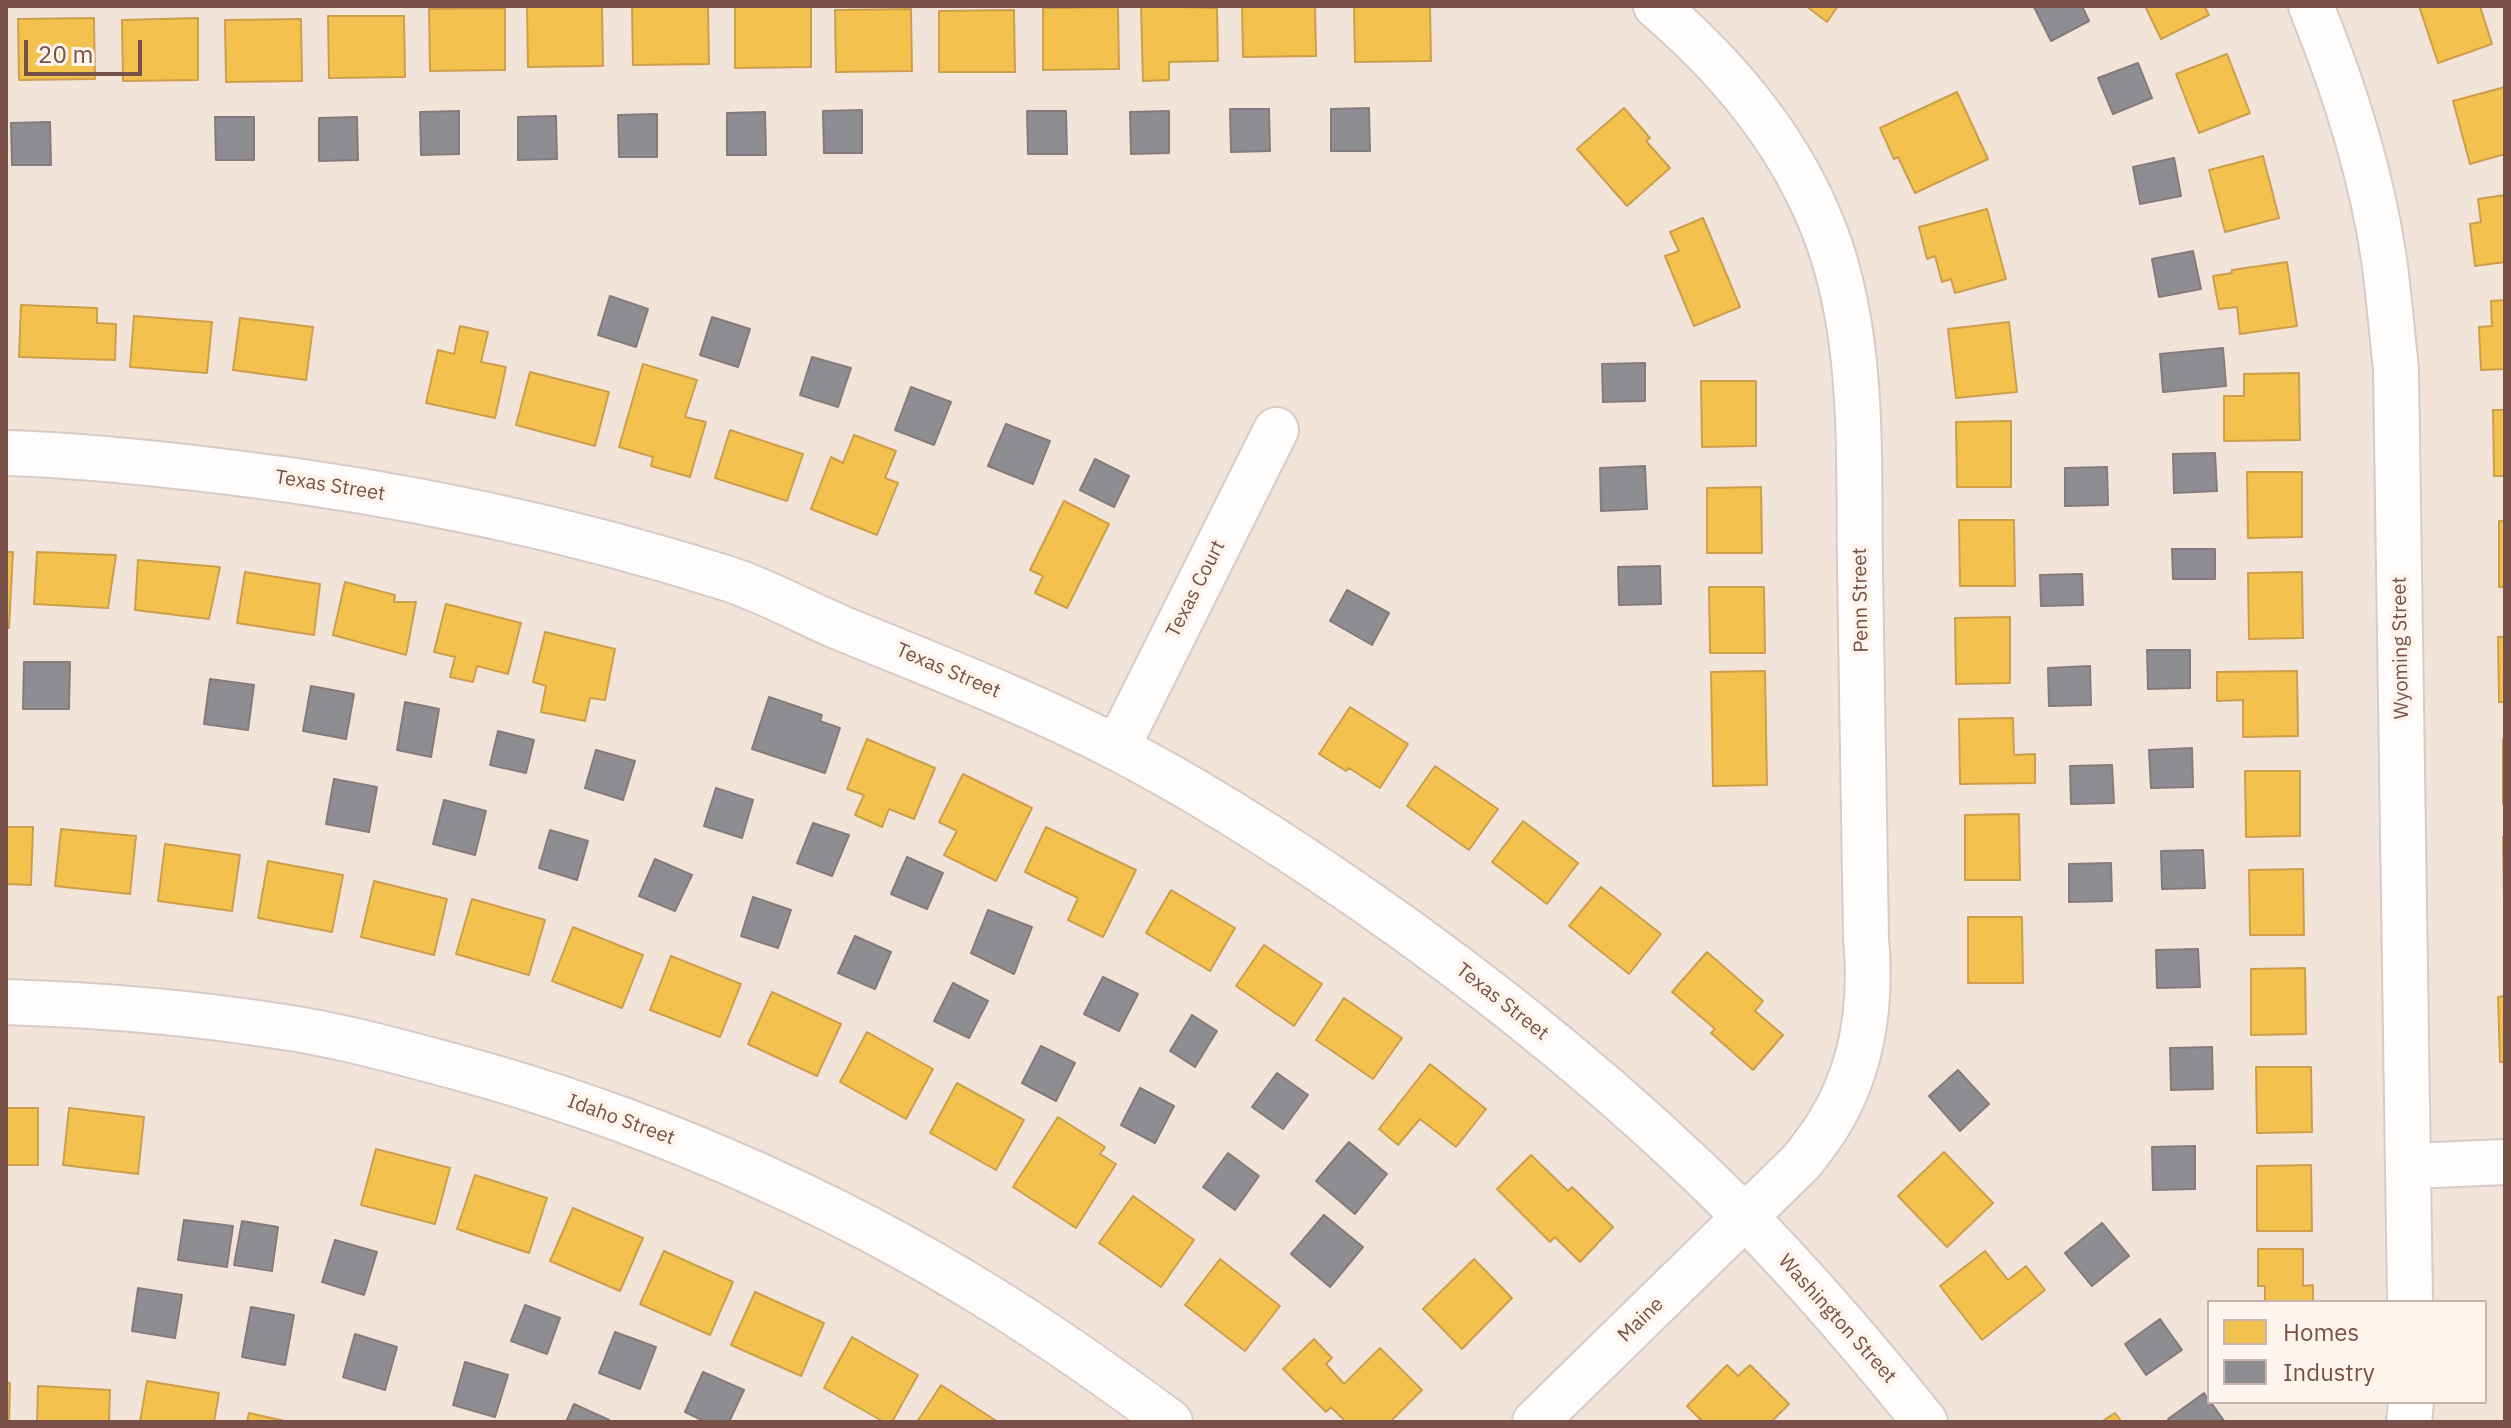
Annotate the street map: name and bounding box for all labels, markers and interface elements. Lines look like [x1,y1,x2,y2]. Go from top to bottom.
scale bar [28,24,146,74]
text: 20 m [38,38,93,70]
street label: Texas Street [273,465,387,507]
street label: Texas Court [1161,537,1231,641]
street label: Penn Street [1848,547,1874,653]
street label: Wyoming Street [2388,576,2414,720]
street label: Texas Street [892,638,1004,704]
street label: Texas Street [1451,958,1553,1046]
street label: Idaho Street [564,1090,678,1150]
street label: Washington Street [1773,1250,1901,1388]
street label: Maine [1613,1293,1669,1347]
legend [2207,1300,2487,1404]
text: Homes [2283,1316,2359,1348]
text: Industry [2283,1356,2375,1388]

